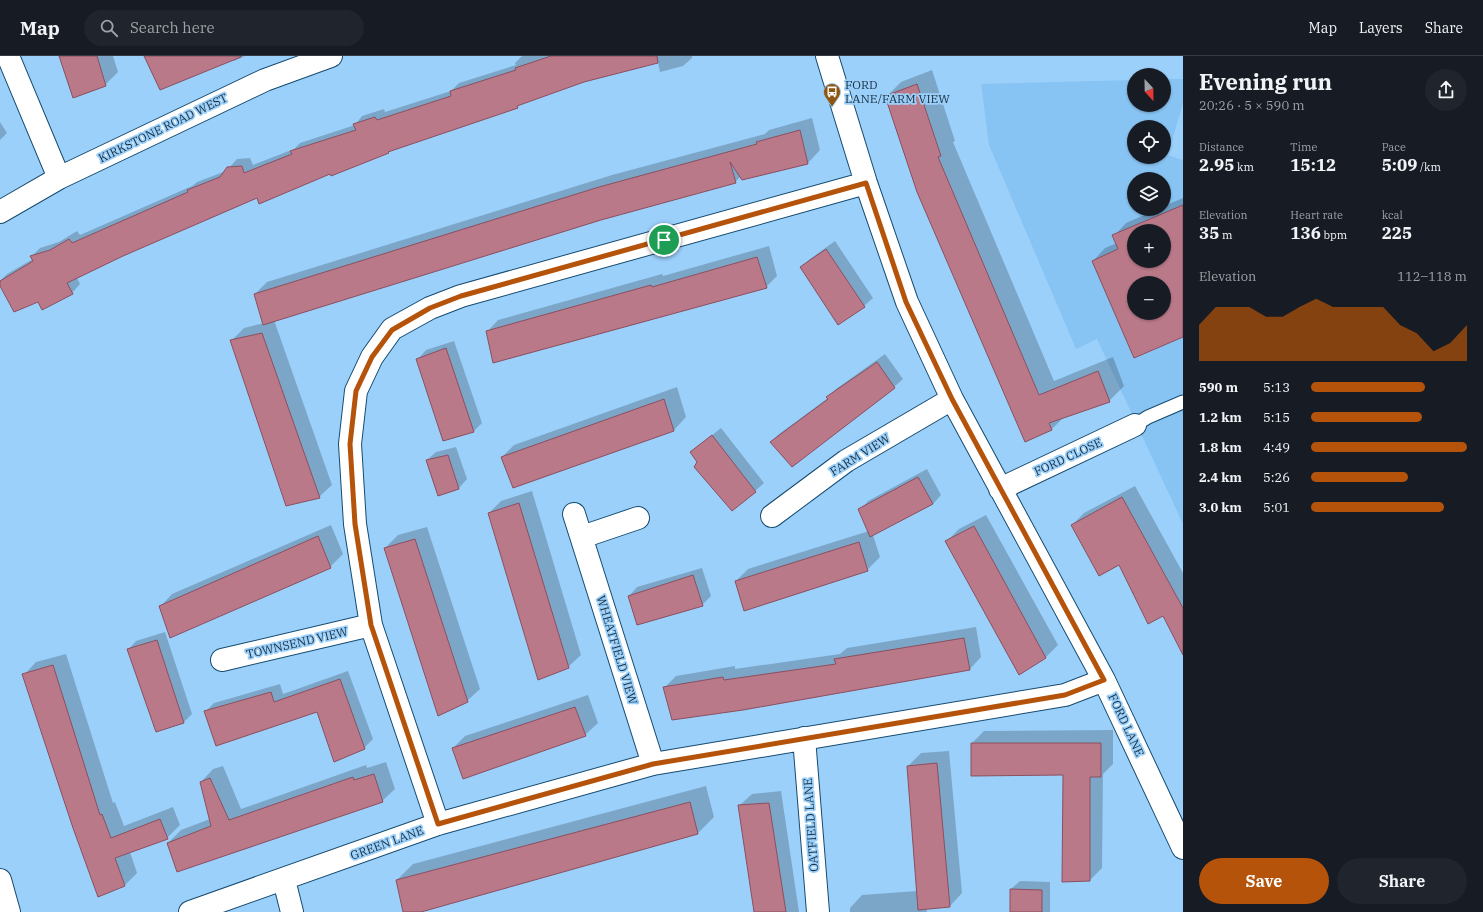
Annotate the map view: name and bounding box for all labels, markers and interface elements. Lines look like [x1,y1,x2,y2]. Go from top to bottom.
search box [84,10,364,46]
text: Map [20,16,60,40]
icon: search [98,17,120,39]
text: Search here [130,18,214,37]
text: Map [1309,19,1337,37]
text: Layers [1359,19,1403,37]
text: Share [1425,19,1463,37]
text: Evening run [1199,67,1332,96]
north arrow [1127,68,1171,112]
map controls [1127,68,1171,320]
button: share [1425,69,1467,111]
place label: FORD LANE/FARM VIEW [845,77,950,106]
bus stop icon: FORD LANE/FARM VIEW [822,82,842,107]
street label: KIRKSTONE ROAD WEST [96,90,230,165]
text: 20:26 · 5 × 590 m [1199,97,1305,114]
button: locate [1127,120,1171,164]
text: Distance [1199,140,1244,154]
text: Time [1290,140,1317,154]
text: Pace [1382,140,1406,154]
text: 2.95 [1199,154,1234,176]
text: 15:12 [1290,154,1336,176]
text: 5:09 [1382,154,1417,176]
text: km [1234,160,1254,174]
text: /km [1417,160,1441,174]
button: layers [1127,172,1171,216]
text: Elevation [1199,208,1247,222]
text: Heart rate [1290,208,1343,222]
text: kcal [1382,208,1403,222]
text: 35 [1199,222,1219,244]
text: 136 [1290,222,1321,244]
text: 225 [1382,222,1412,244]
pin [647,223,681,257]
button: + [1127,224,1171,268]
text: m [1219,228,1232,242]
text: bpm [1321,228,1347,242]
icon: arrive [653,229,675,251]
text: Elevation [1199,268,1256,285]
text: 112–118 m [1397,268,1467,285]
button: − [1127,276,1171,320]
text: 590 m [1199,379,1238,396]
text: 5:13 [1263,379,1290,396]
text: 1.2 km [1199,409,1242,426]
text: 5:15 [1263,409,1290,426]
street label: FARM VIEW [827,430,893,479]
street label: FORD CLOSE [1031,434,1104,479]
text: 1.8 km [1199,439,1242,456]
text: 4:49 [1263,439,1290,456]
text: 2.4 km [1199,469,1242,486]
text: 5:26 [1263,469,1290,486]
text: 3.0 km [1199,499,1242,516]
text: 5:01 [1263,499,1290,516]
street label: WHEATFIELD VIEW [594,593,641,707]
street label: TOWNSEND VIEW [245,623,350,662]
street label: FORD LANE [1105,691,1148,759]
street label: OATFIELD LANE [800,778,821,872]
street label: GREEN LANE [348,822,425,863]
button: Save [1199,858,1329,904]
button: Share [1337,858,1467,904]

